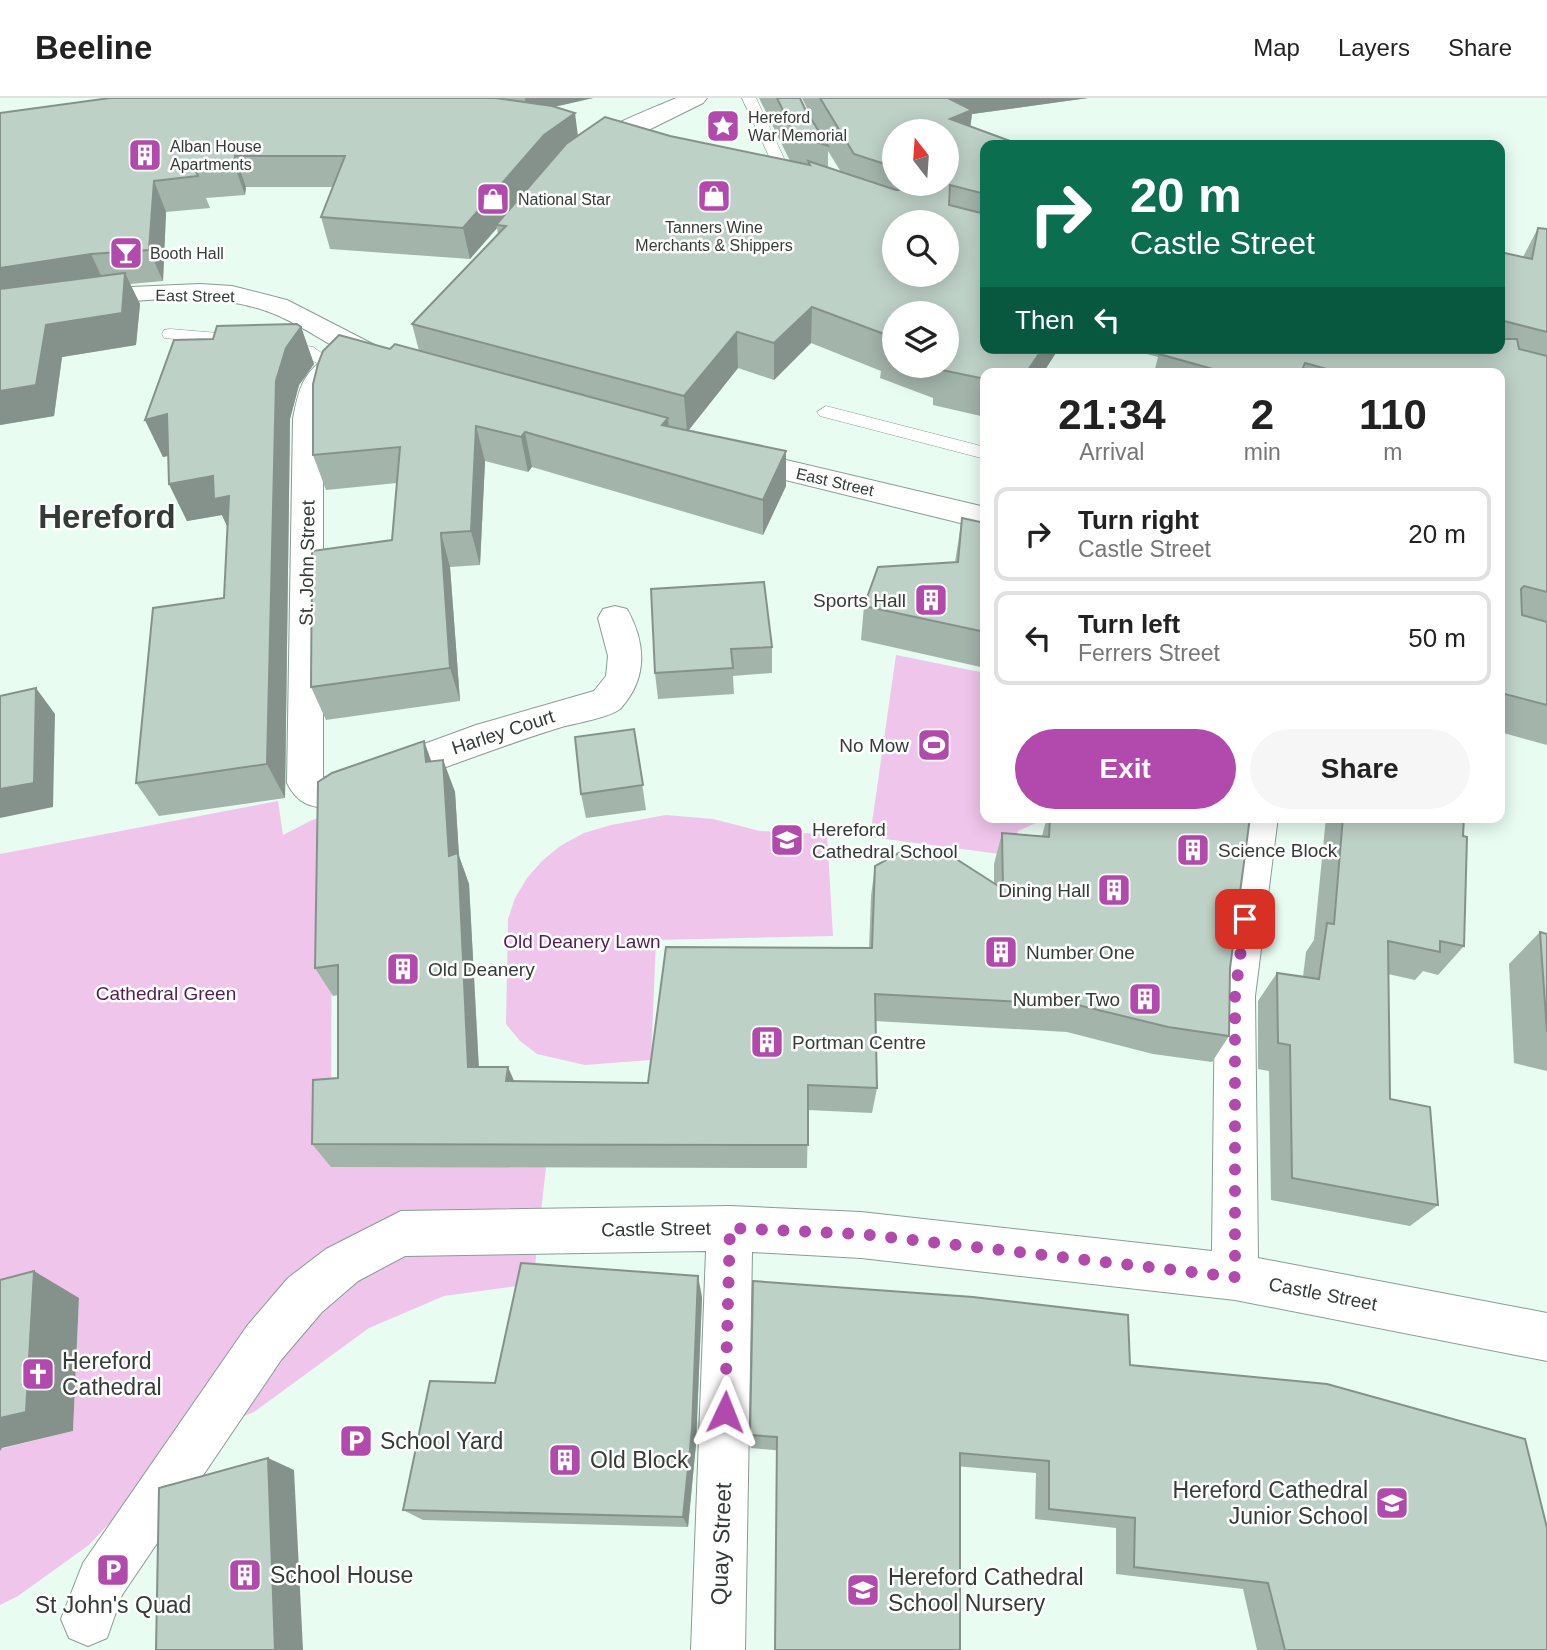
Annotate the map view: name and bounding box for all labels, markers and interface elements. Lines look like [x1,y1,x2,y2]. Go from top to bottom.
text: Beeline [35,29,152,66]
text: Map [1253,34,1300,61]
text: Layers [1338,34,1410,61]
text: Share [1448,34,1512,61]
place icon: Hereford War Memorial [704,107,742,145]
place label: Hereford War Memorial [748,109,847,144]
north arrow [882,119,959,196]
map controls [882,119,959,378]
building icon: Alban House Apartments [126,136,164,174]
place label: Alban House Apartments [170,138,262,173]
icon: right [1015,168,1106,259]
text: 20 m [1130,168,1242,222]
shop icon: Tanners Wine Merchants & Shippers [695,177,733,215]
shop icon: National Star [474,180,512,218]
place label: National Star [518,191,611,208]
button: search [882,210,959,287]
place label: Tanners Wine Merchants & Shippers [635,219,793,254]
text: Castle Street [1130,225,1315,261]
bar icon: Booth Hall [107,234,145,272]
place label: Booth Hall [150,245,224,262]
street label: East Street [155,287,235,305]
button: layers [882,301,959,378]
icon: left [1088,301,1126,339]
text: Then [1015,305,1074,335]
text: 21:34 [1058,391,1166,438]
text: 2 [1251,391,1274,438]
text: 110 [1359,391,1427,438]
text: Arrival [1079,439,1144,465]
text: min [1244,439,1281,465]
text: m [1383,439,1403,465]
street label: East Street [795,465,876,499]
district label: Hereford [38,498,176,535]
street label: St. John Street [295,499,319,626]
text: Turn right [1078,505,1199,535]
icon: right [1019,515,1057,553]
text: 20 m [1408,519,1466,549]
text: Castle Street [1078,536,1211,562]
building icon: Sports Hall [912,581,950,619]
place label: Sports Hall [813,590,906,611]
text: Turn left [1078,609,1180,639]
icon: left [1019,619,1057,657]
text: 50 m [1408,623,1466,653]
text: Ferrers Street [1078,640,1220,666]
street label: Harley Court [449,705,558,758]
sports icon: No Mow [915,726,953,764]
button: Exit [1015,729,1236,809]
button: Share [1250,729,1470,809]
place label: No Mow [839,735,909,756]
place label: Hereford Cathedral School [812,819,958,862]
school or university icon: Hereford Cathedral School [768,821,806,859]
building icon: Science Block [1174,831,1212,869]
place label: Science Block [1218,840,1338,861]
building icon: Dining Hall [1095,871,1133,909]
place label: Dining Hall [998,880,1090,901]
pin [1215,889,1275,949]
icon: arrive [1226,900,1264,938]
park label: Old Deanery Lawn [503,931,661,952]
building icon: Number One [982,933,1020,971]
place label: Number One [1026,942,1135,963]
building icon: Old Deanery [384,950,422,988]
place label: Old Deanery [428,959,535,980]
building icon: Number Two [1126,980,1164,1018]
park label: Cathedral Green [96,983,236,1004]
place label: Number Two [1013,989,1120,1010]
building icon: Portman Centre [748,1023,786,1061]
place label: Portman Centre [792,1032,926,1053]
street label: Castle Street [601,1218,712,1240]
street label: Castle Street [1267,1273,1380,1315]
place label: Hereford Cathedral [62,1348,162,1400]
church icon: Hereford Cathedral [19,1355,57,1393]
position arrow [688,1375,762,1449]
parking icon: School Yard [337,1422,375,1460]
place label: School Yard [380,1428,503,1454]
building icon: Old Block [546,1441,584,1479]
place label: Old Block [590,1447,689,1473]
place label: Hereford Cathedral Junior School [1172,1477,1368,1529]
street label: Quay Street [706,1482,736,1606]
school or university icon: Hereford Cathedral Junior School [1373,1484,1411,1522]
parking icon: St John's Quad [94,1551,132,1589]
building icon: School House [226,1556,264,1594]
place label: School House [270,1562,413,1588]
place label: Hereford Cathedral School Nursery [888,1564,1084,1616]
school or university icon: Hereford Cathedral School Nursery [844,1571,882,1609]
place label: St John's Quad [35,1592,191,1618]

